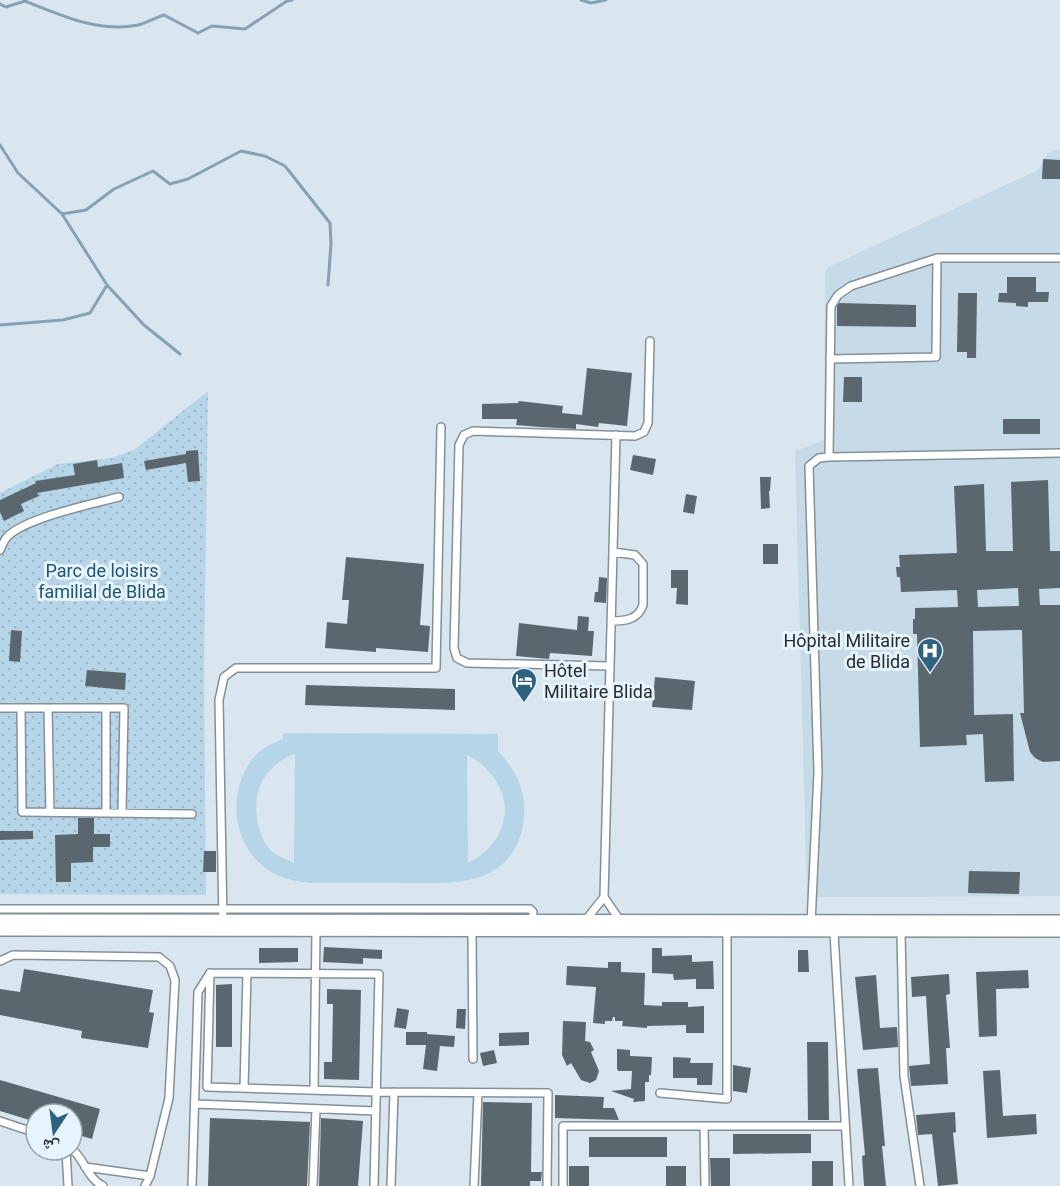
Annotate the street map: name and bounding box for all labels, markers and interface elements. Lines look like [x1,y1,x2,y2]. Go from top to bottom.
park label: Parc de loisirs familial de Blida [38,560,166,602]
place label: Hôpital Militaire de Blida [784,630,910,672]
hospital icon: Hôpital Militaire de Blida [915,636,945,674]
place label: Hôtel Militaire Blida [544,660,653,702]
hotel icon: Hôtel Militaire Blida [509,666,539,704]
north arrow [24,1102,84,1162]
text: ش [40,1135,61,1157]

